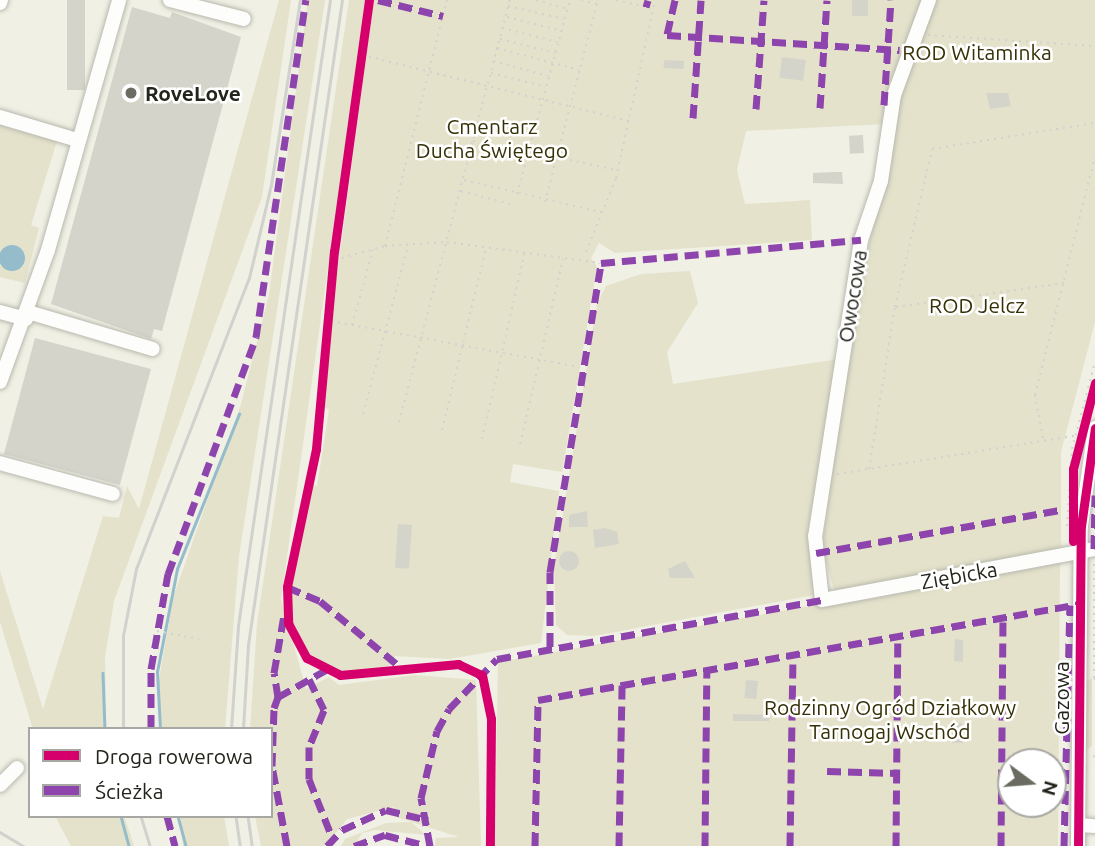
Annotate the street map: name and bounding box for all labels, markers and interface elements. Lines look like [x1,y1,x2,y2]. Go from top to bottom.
park label: ROD Witaminka [902,39,1052,65]
place label: RoveLove [145,80,241,106]
marker: RoveLove [123,85,139,101]
park label: Cmentarz Ducha Świętego [416,113,568,163]
street label: Owocowa [832,248,872,344]
park label: ROD Jelcz [929,292,1025,318]
street label: Ziębicka [919,556,999,594]
street label: Gazowa [1048,661,1074,735]
park label: Rodzinny Ogród Działkowy Tarnogaj Wschód [764,694,1016,744]
legend [28,727,273,818]
text: Droga rowerowa [95,744,253,768]
north arrow [997,748,1067,818]
text: N [1038,778,1063,798]
text: Ścieżka [95,779,164,803]

